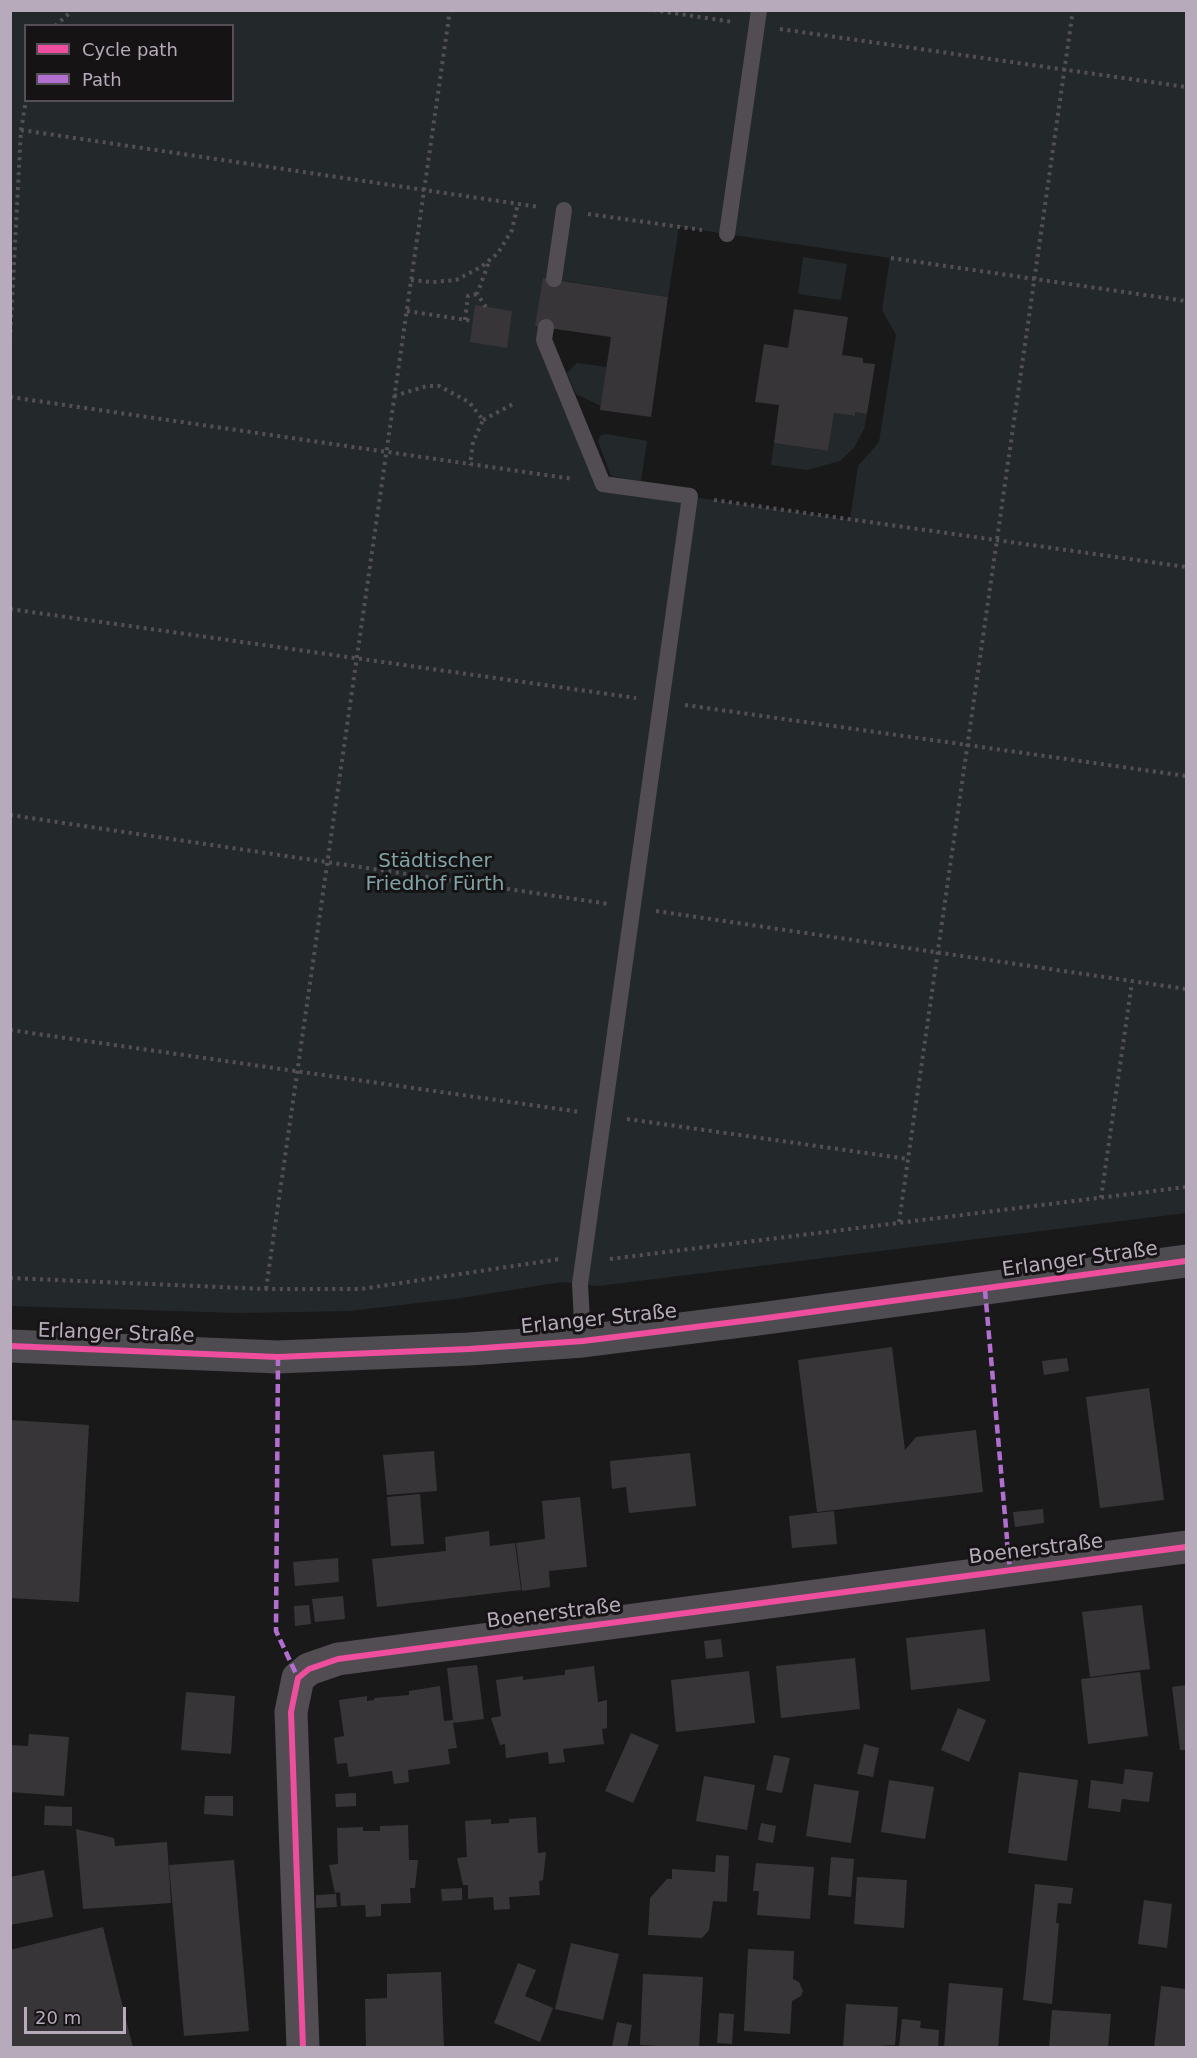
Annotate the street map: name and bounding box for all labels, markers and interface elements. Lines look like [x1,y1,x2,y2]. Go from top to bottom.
legend [24,24,234,102]
text: Cycle path [82,39,178,60]
text: Path [82,69,122,90]
park label: Städtischer Friedhof Fürth [366,850,504,897]
street label: Erlanger Straße [1001,1237,1159,1283]
street label: Erlanger Straße [520,1300,678,1340]
street label: Erlanger Straße [37,1319,195,1349]
street label: Boenerstraße [967,1530,1105,1570]
street label: Boenerstraße [485,1594,623,1634]
scale bar [27,1995,129,2033]
text: 20 m [35,2007,81,2028]

